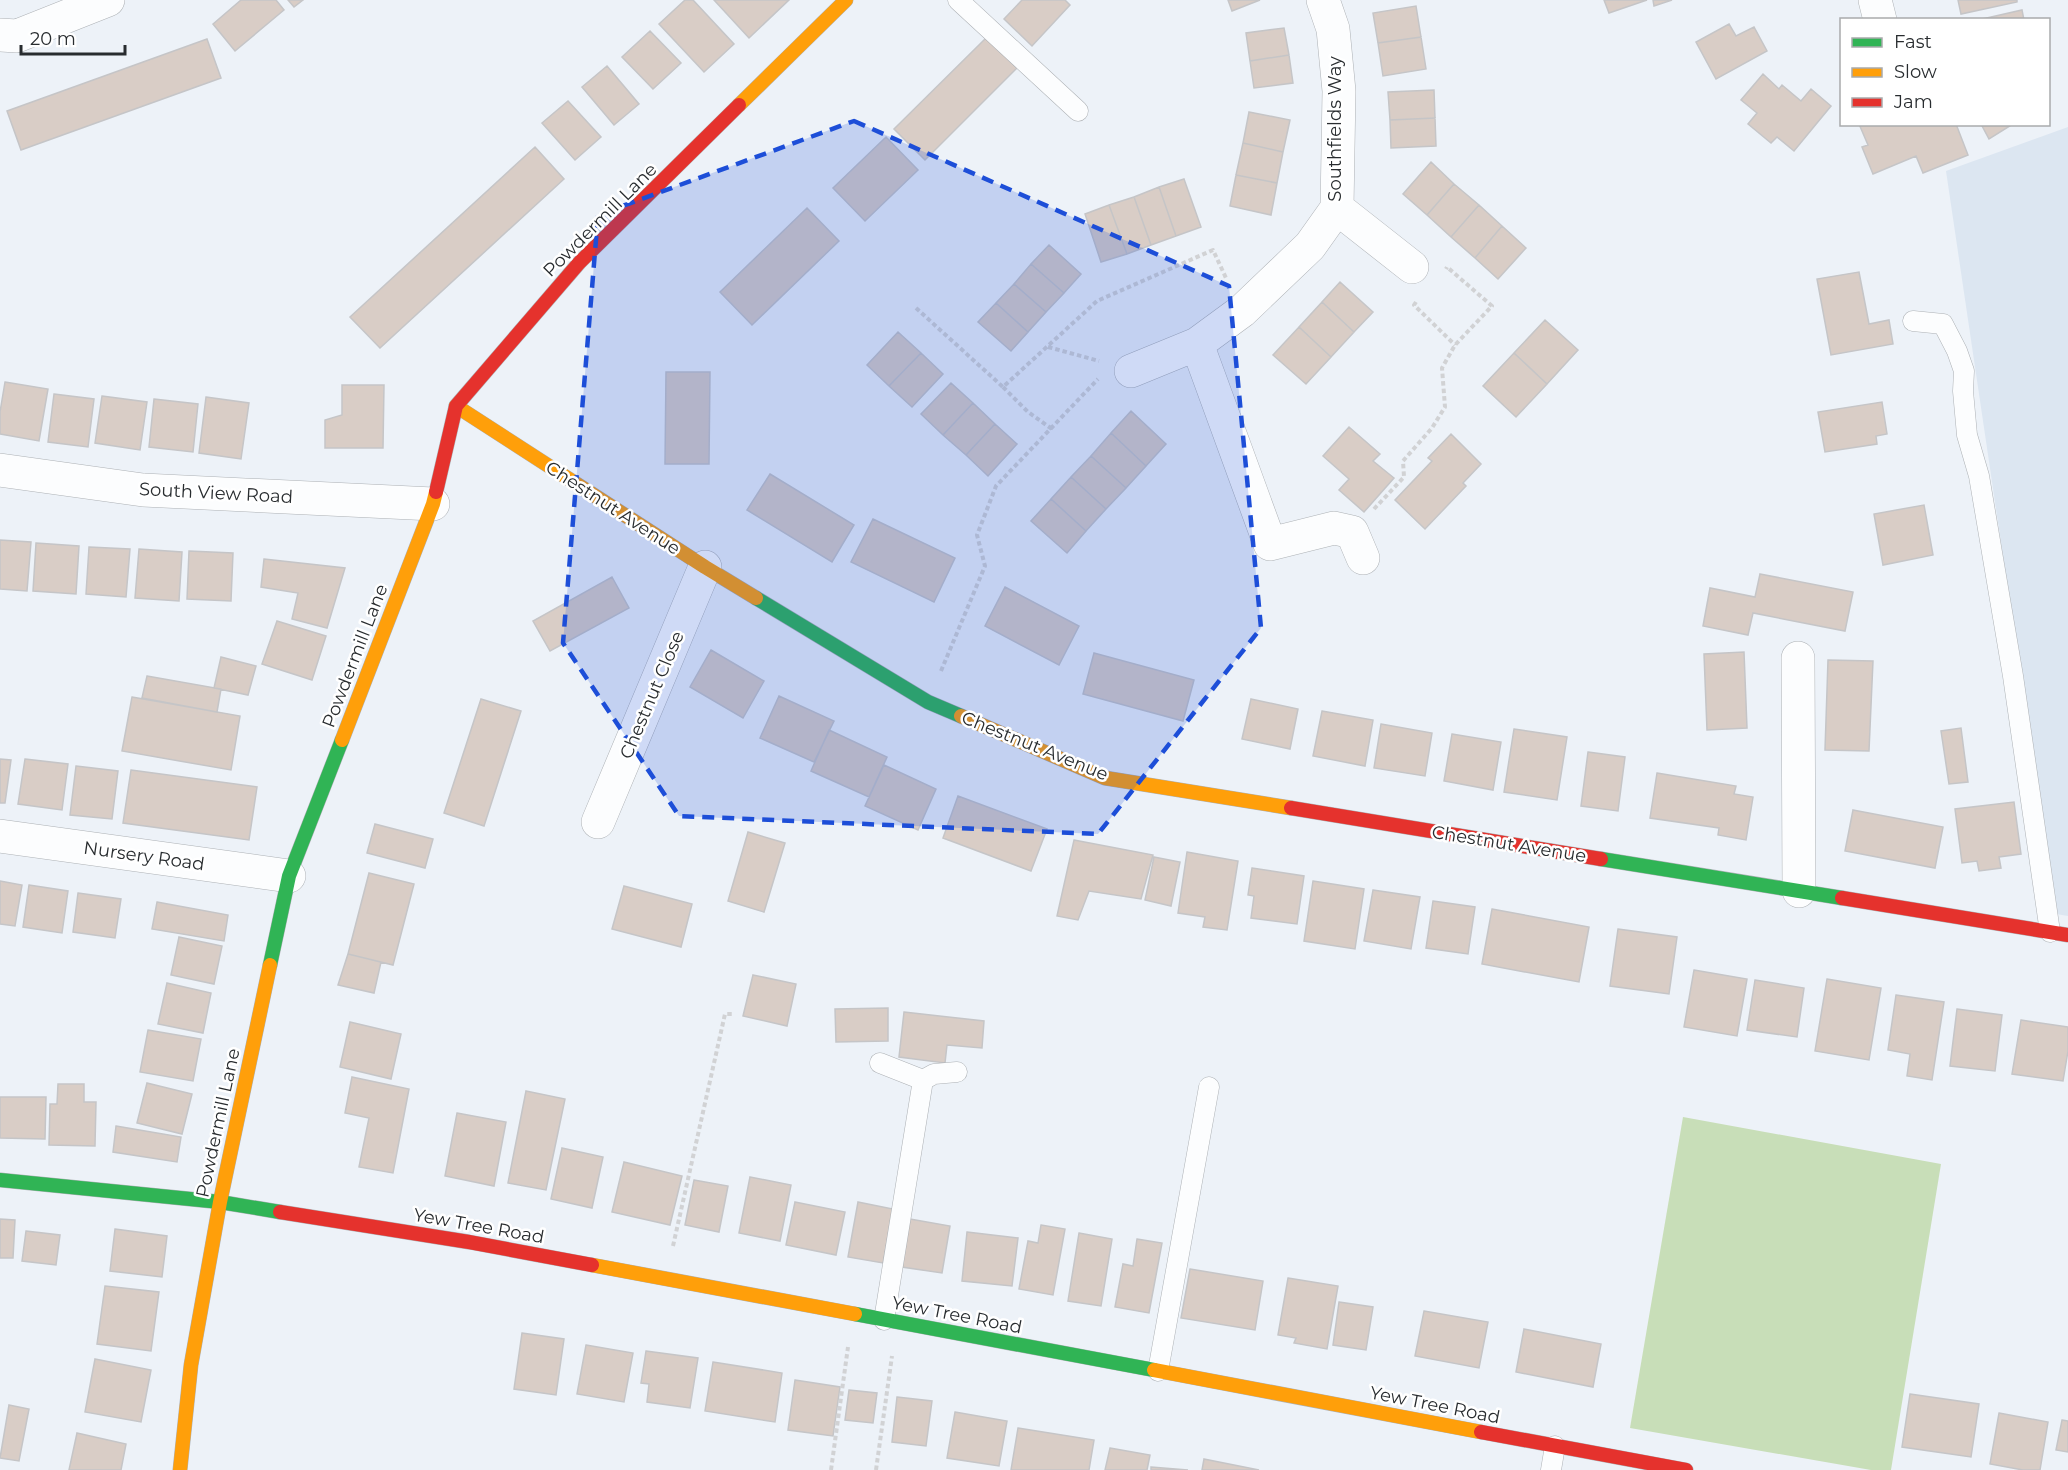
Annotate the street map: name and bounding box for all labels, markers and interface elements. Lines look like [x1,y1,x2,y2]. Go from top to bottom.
scale bar [21,18,124,56]
legend [1840,18,2050,126]
text: 20 m [30,28,76,50]
text: Fast [1894,31,1932,53]
street label: Southfields Way [1324,56,1346,202]
text: Slow [1894,61,1937,83]
text: Jam [1893,91,1933,113]
street label: Powdermill Lane [538,158,662,282]
street label: Chestnut Avenue [542,456,685,560]
street label: South View Road [139,478,293,508]
street label: Powdermill Lane [317,581,393,731]
street label: Chestnut Close [615,628,689,762]
street label: Chestnut Avenue [959,707,1112,785]
street label: Chestnut Avenue [1430,821,1588,867]
street label: Nursery Road [82,837,206,875]
street label: Powdermill Lane [191,1046,245,1200]
street label: Yew Tree Road [412,1204,546,1248]
street label: Yew Tree Road [890,1292,1024,1338]
street label: Yew Tree Road [1368,1382,1502,1428]

